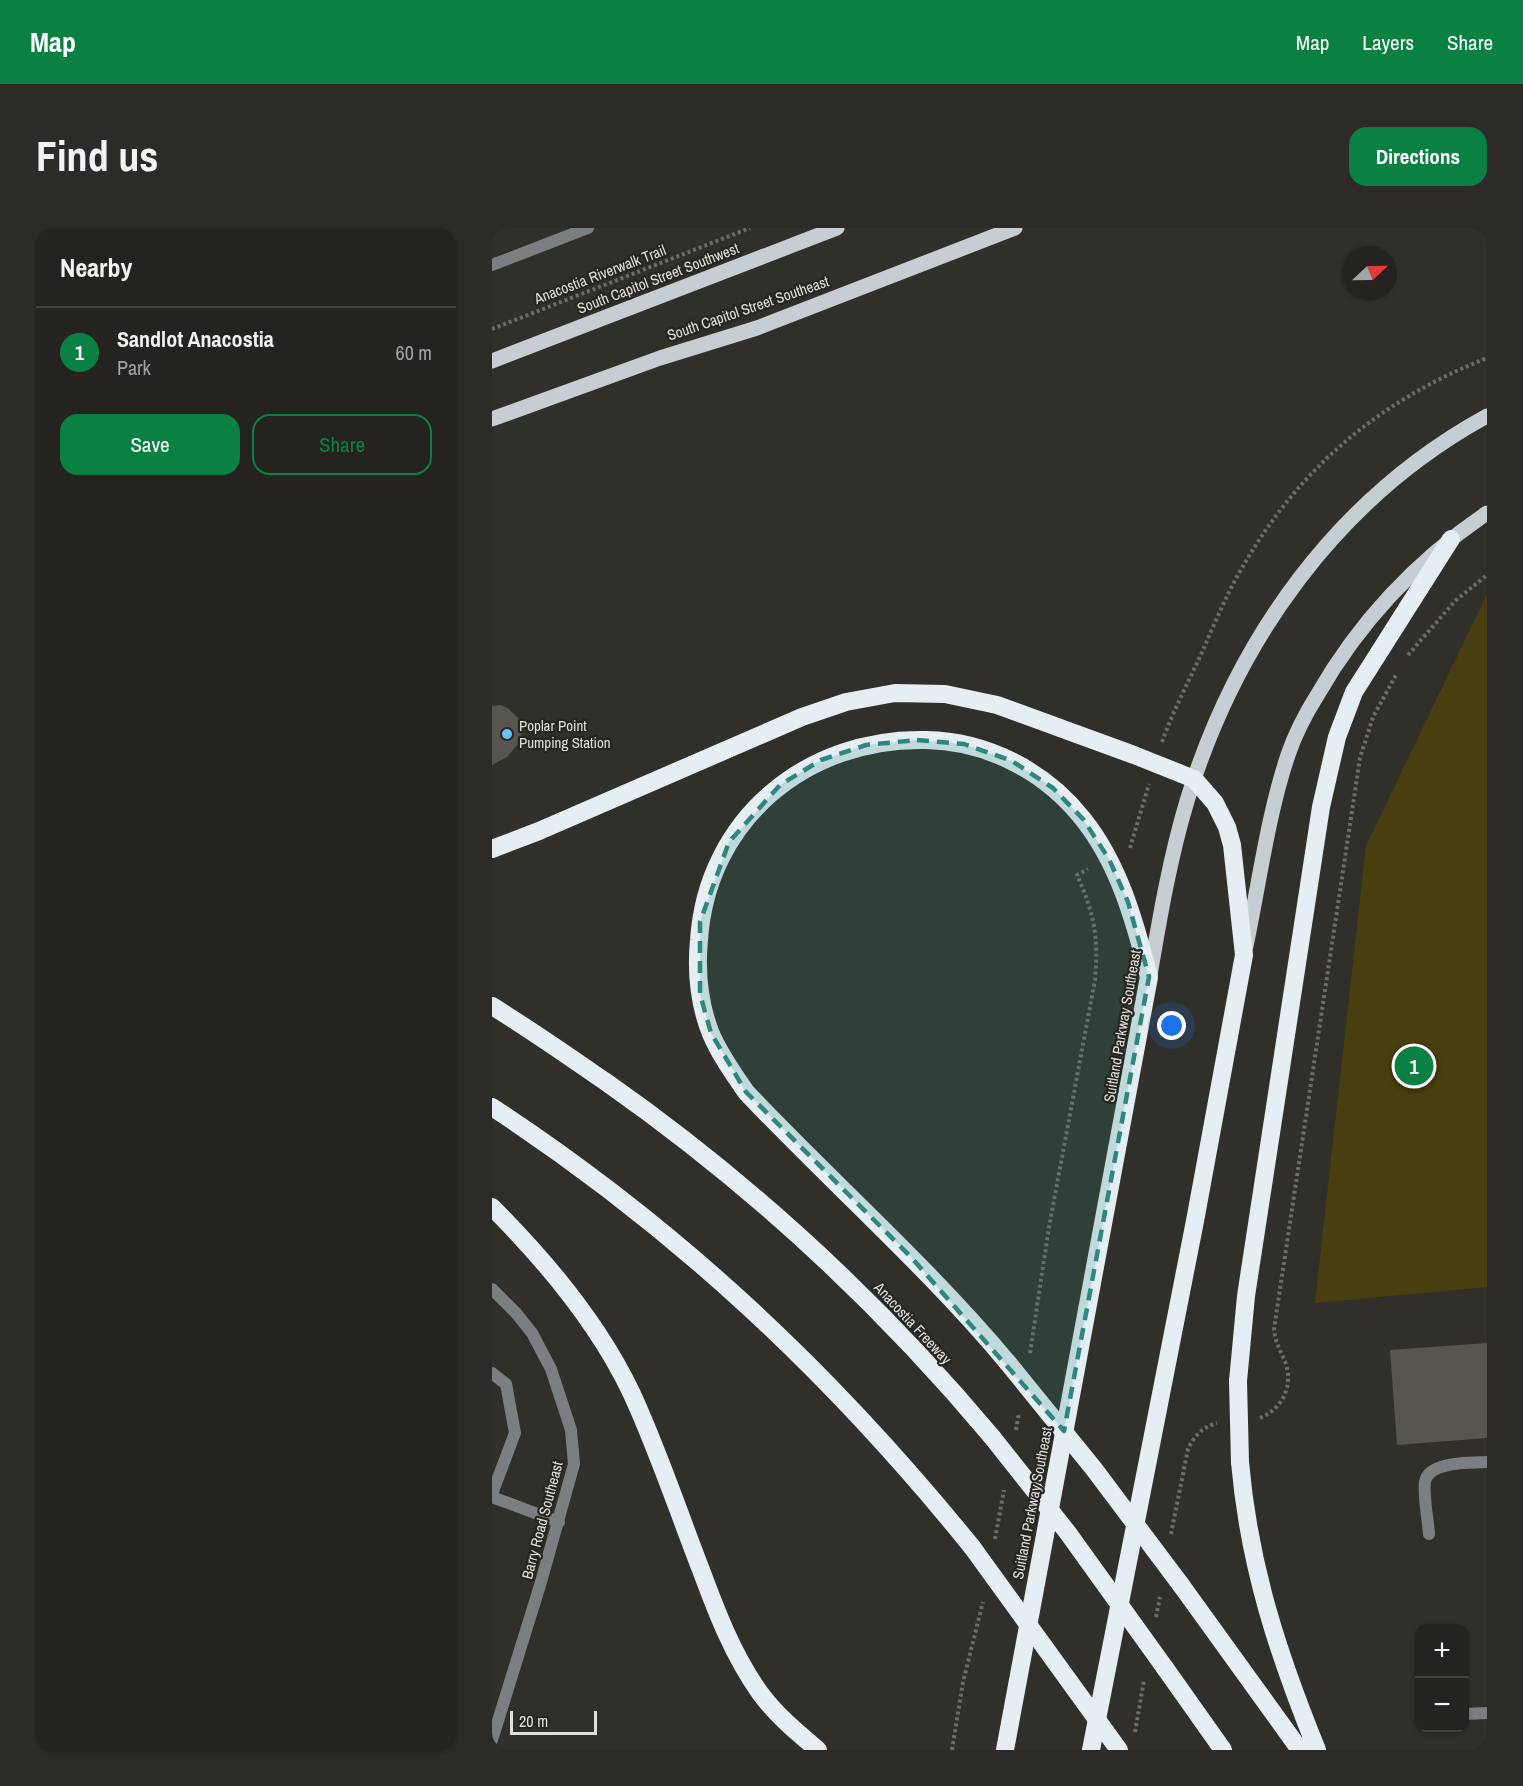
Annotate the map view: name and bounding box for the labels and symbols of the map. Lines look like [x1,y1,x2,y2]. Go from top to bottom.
street label: South Capitol Street Southwest [574,237,742,319]
street label: Anacostia Riverwalk Trail [530,239,669,309]
north arrow [1343,246,1397,300]
street label: South Capitol Street Southeast [664,270,832,346]
place label: Poplar Point Pumping Station [519,715,611,753]
marker: Poplar Point Pumping Station [500,727,514,741]
street label: Suitland Parkway Southeast [1098,948,1146,1104]
your location [1157,1011,1186,1040]
pin: 1 [1394,1044,1434,1088]
street label: Anacostia Freeway [869,1277,957,1369]
street label: Suitland Parkway Southeast [1007,1425,1057,1581]
street label: Barry Road Southeast [516,1458,568,1581]
scale bar [510,1708,597,1736]

